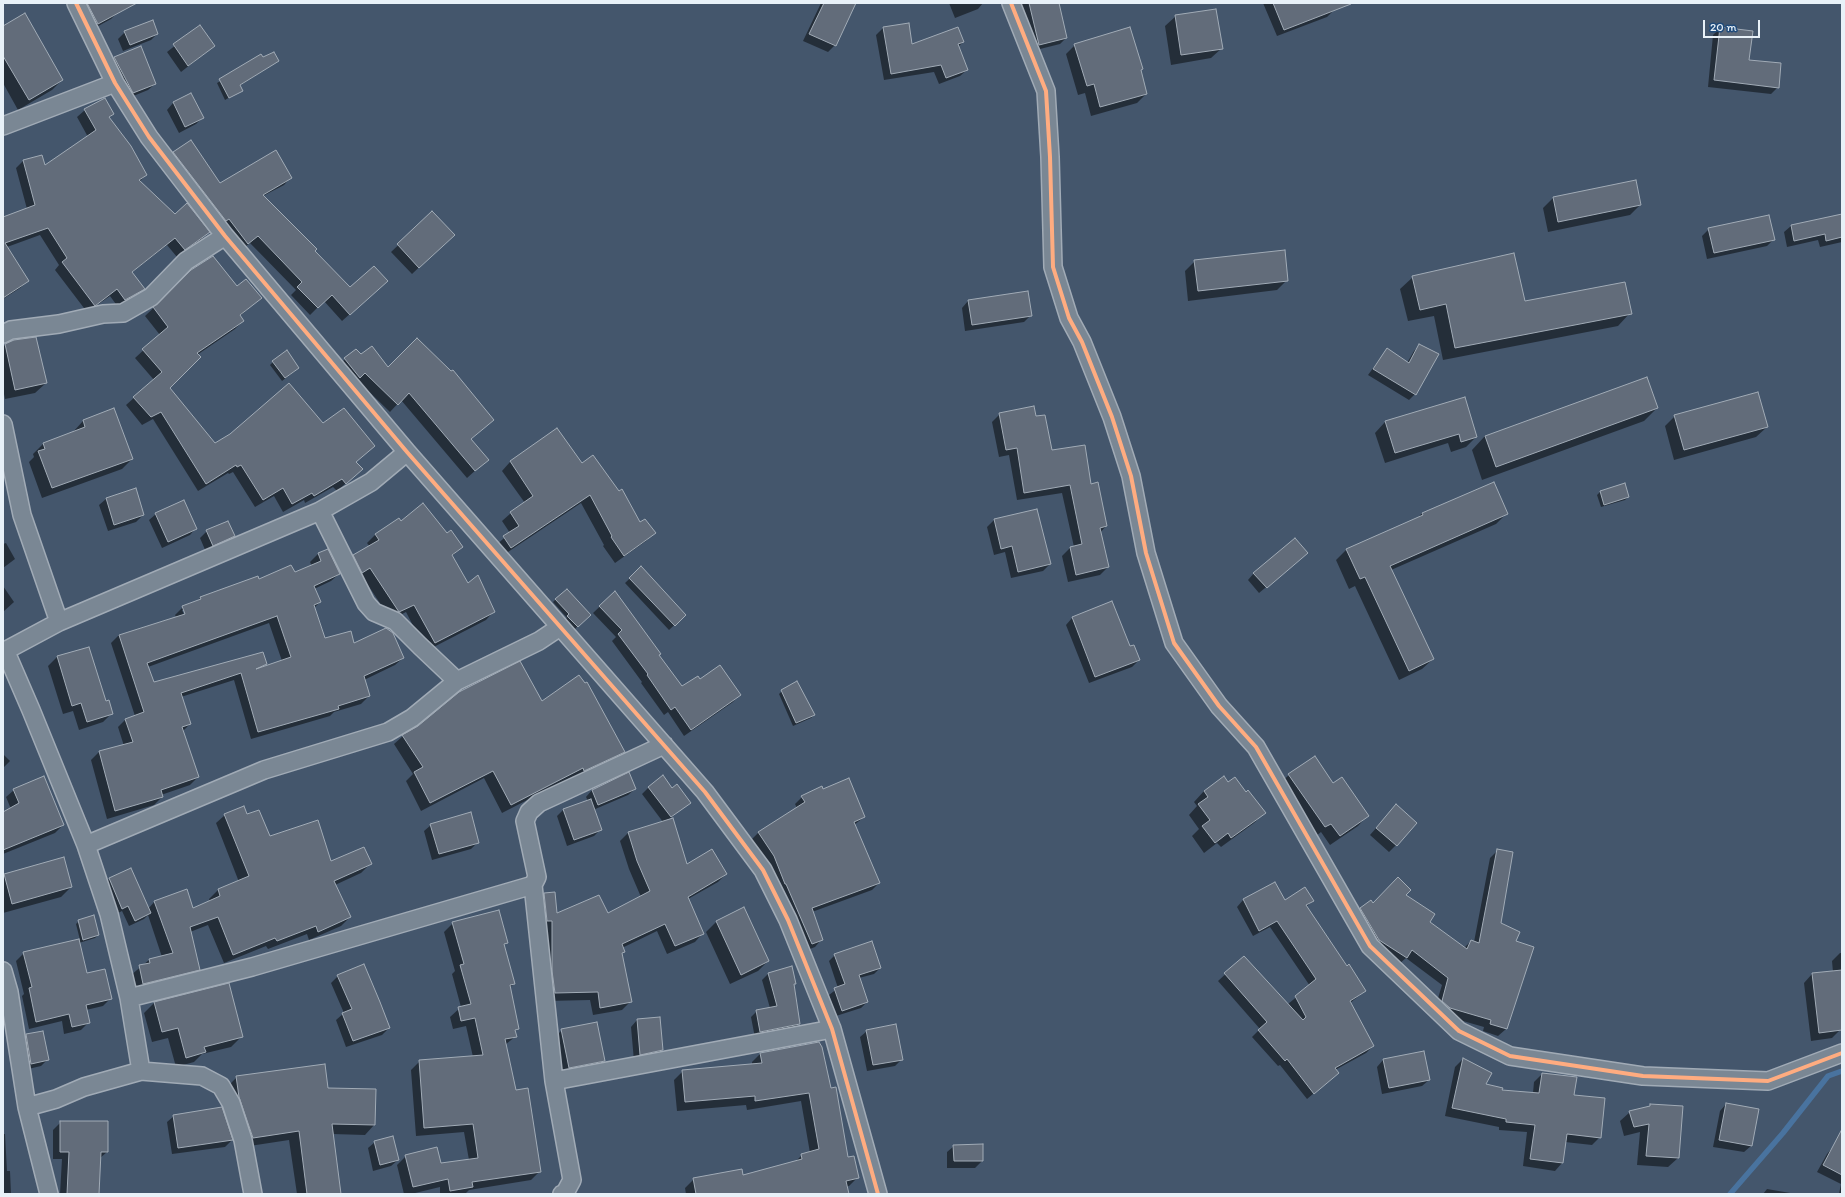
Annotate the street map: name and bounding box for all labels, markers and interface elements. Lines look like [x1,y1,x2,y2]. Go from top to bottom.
scale bar [1705,12,1762,38]
text: 20 m [1710,20,1737,34]

